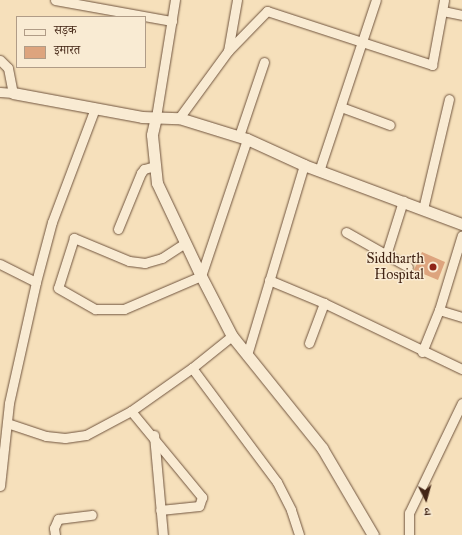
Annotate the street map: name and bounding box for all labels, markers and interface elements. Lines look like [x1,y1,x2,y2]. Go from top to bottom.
legend [16,16,146,68]
text: सड़क [54,23,77,37]
text: इमारत [54,43,80,57]
place label: Siddharth Hospital [366,251,424,284]
marker: Siddharth Hospital [427,261,439,273]
north arrow [406,479,446,519]
text: उ [424,505,431,518]

